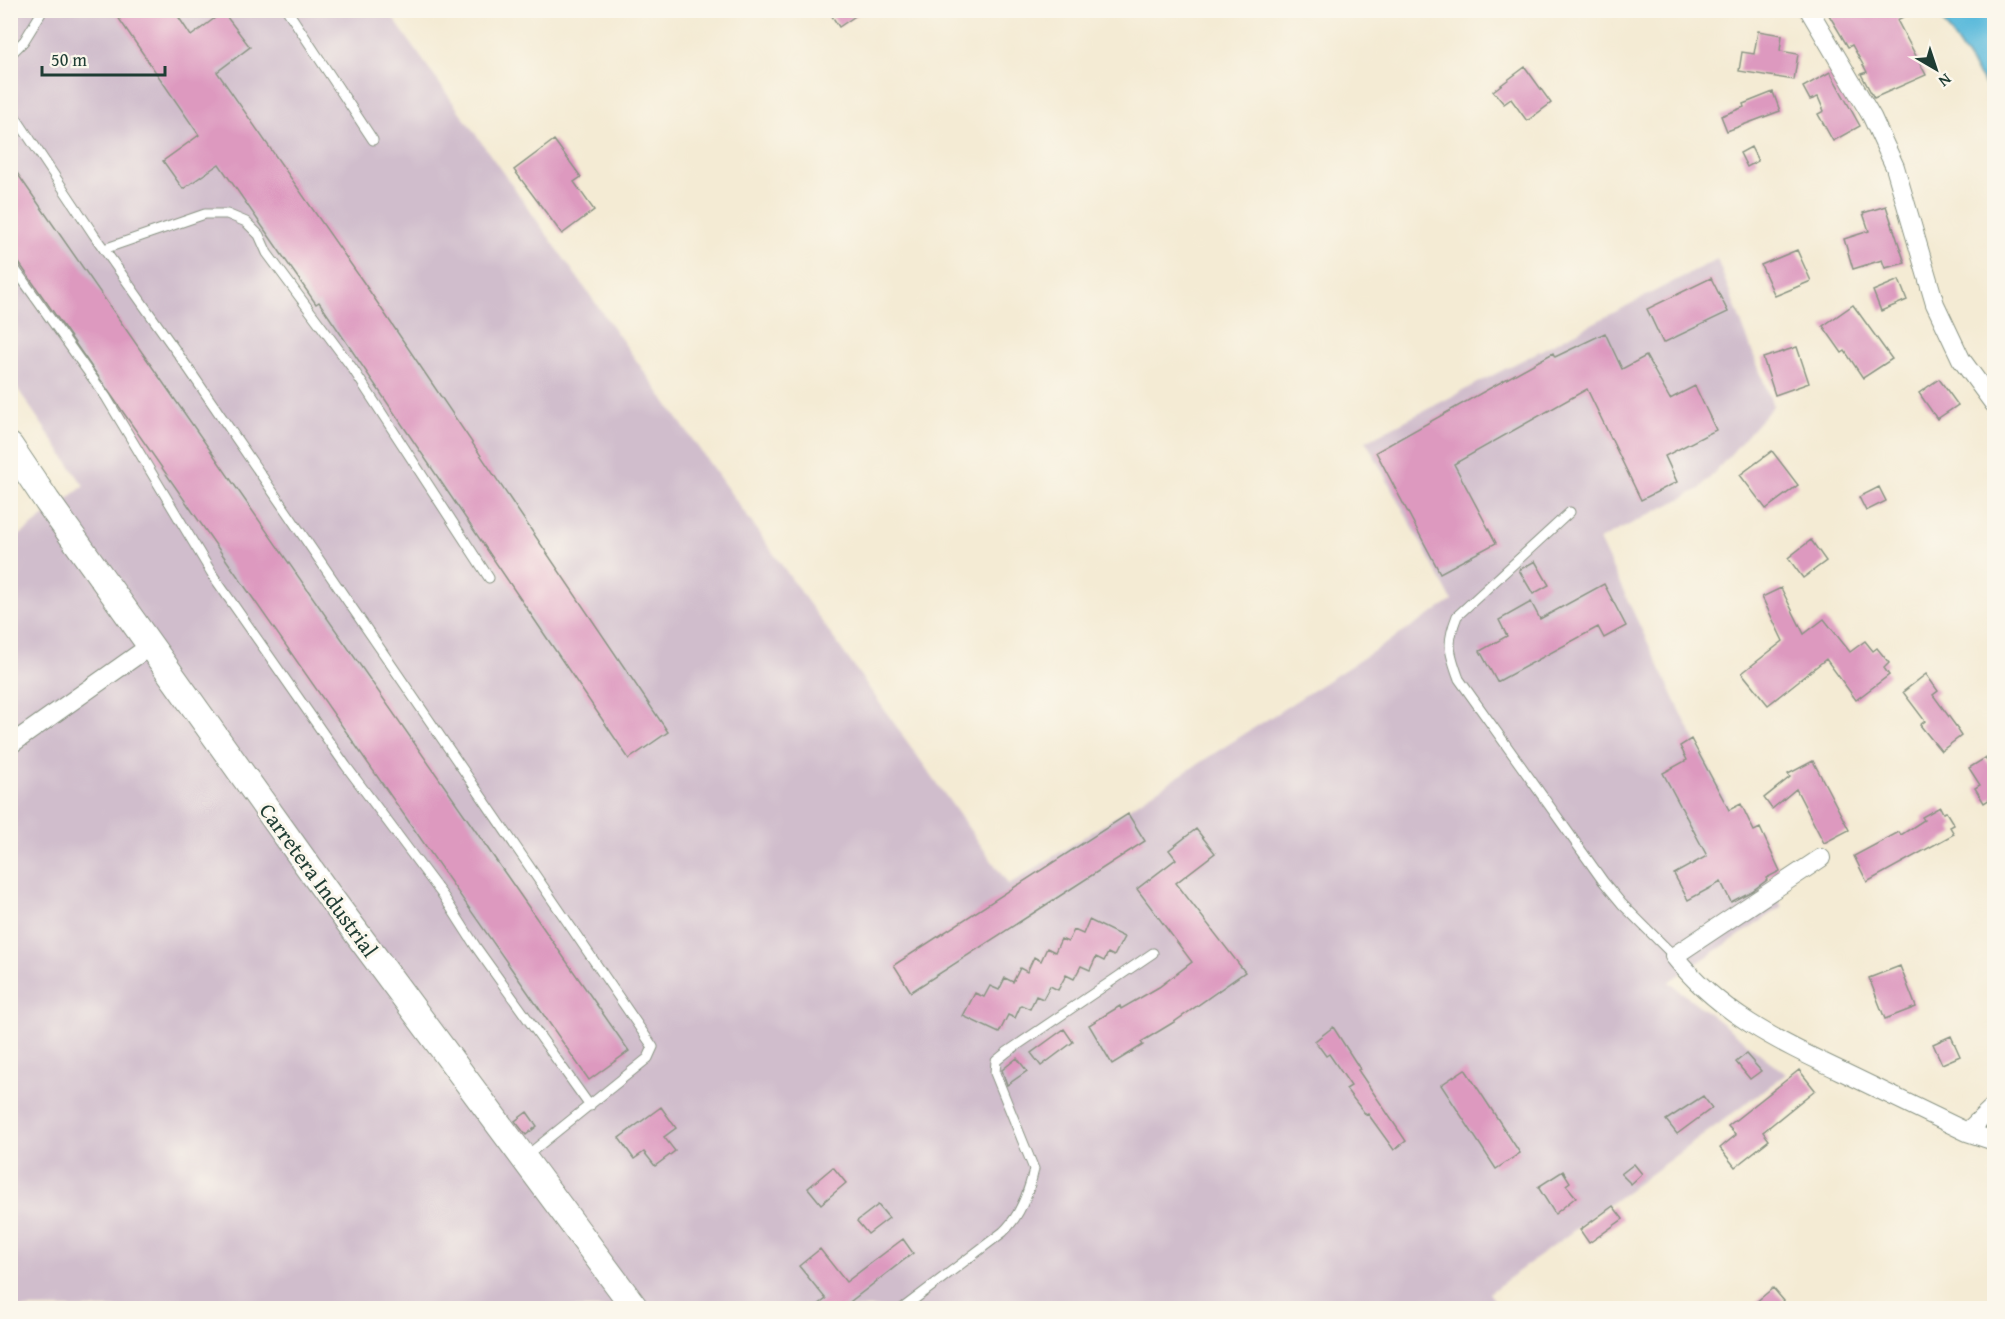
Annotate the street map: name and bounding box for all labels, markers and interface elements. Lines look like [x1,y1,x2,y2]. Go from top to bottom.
scale bar [42,39,165,77]
north arrow [1906,39,1966,99]
text: 50 m [51,46,87,73]
text: N [1933,68,1957,94]
street label: Carretera Industrial [252,796,386,964]

